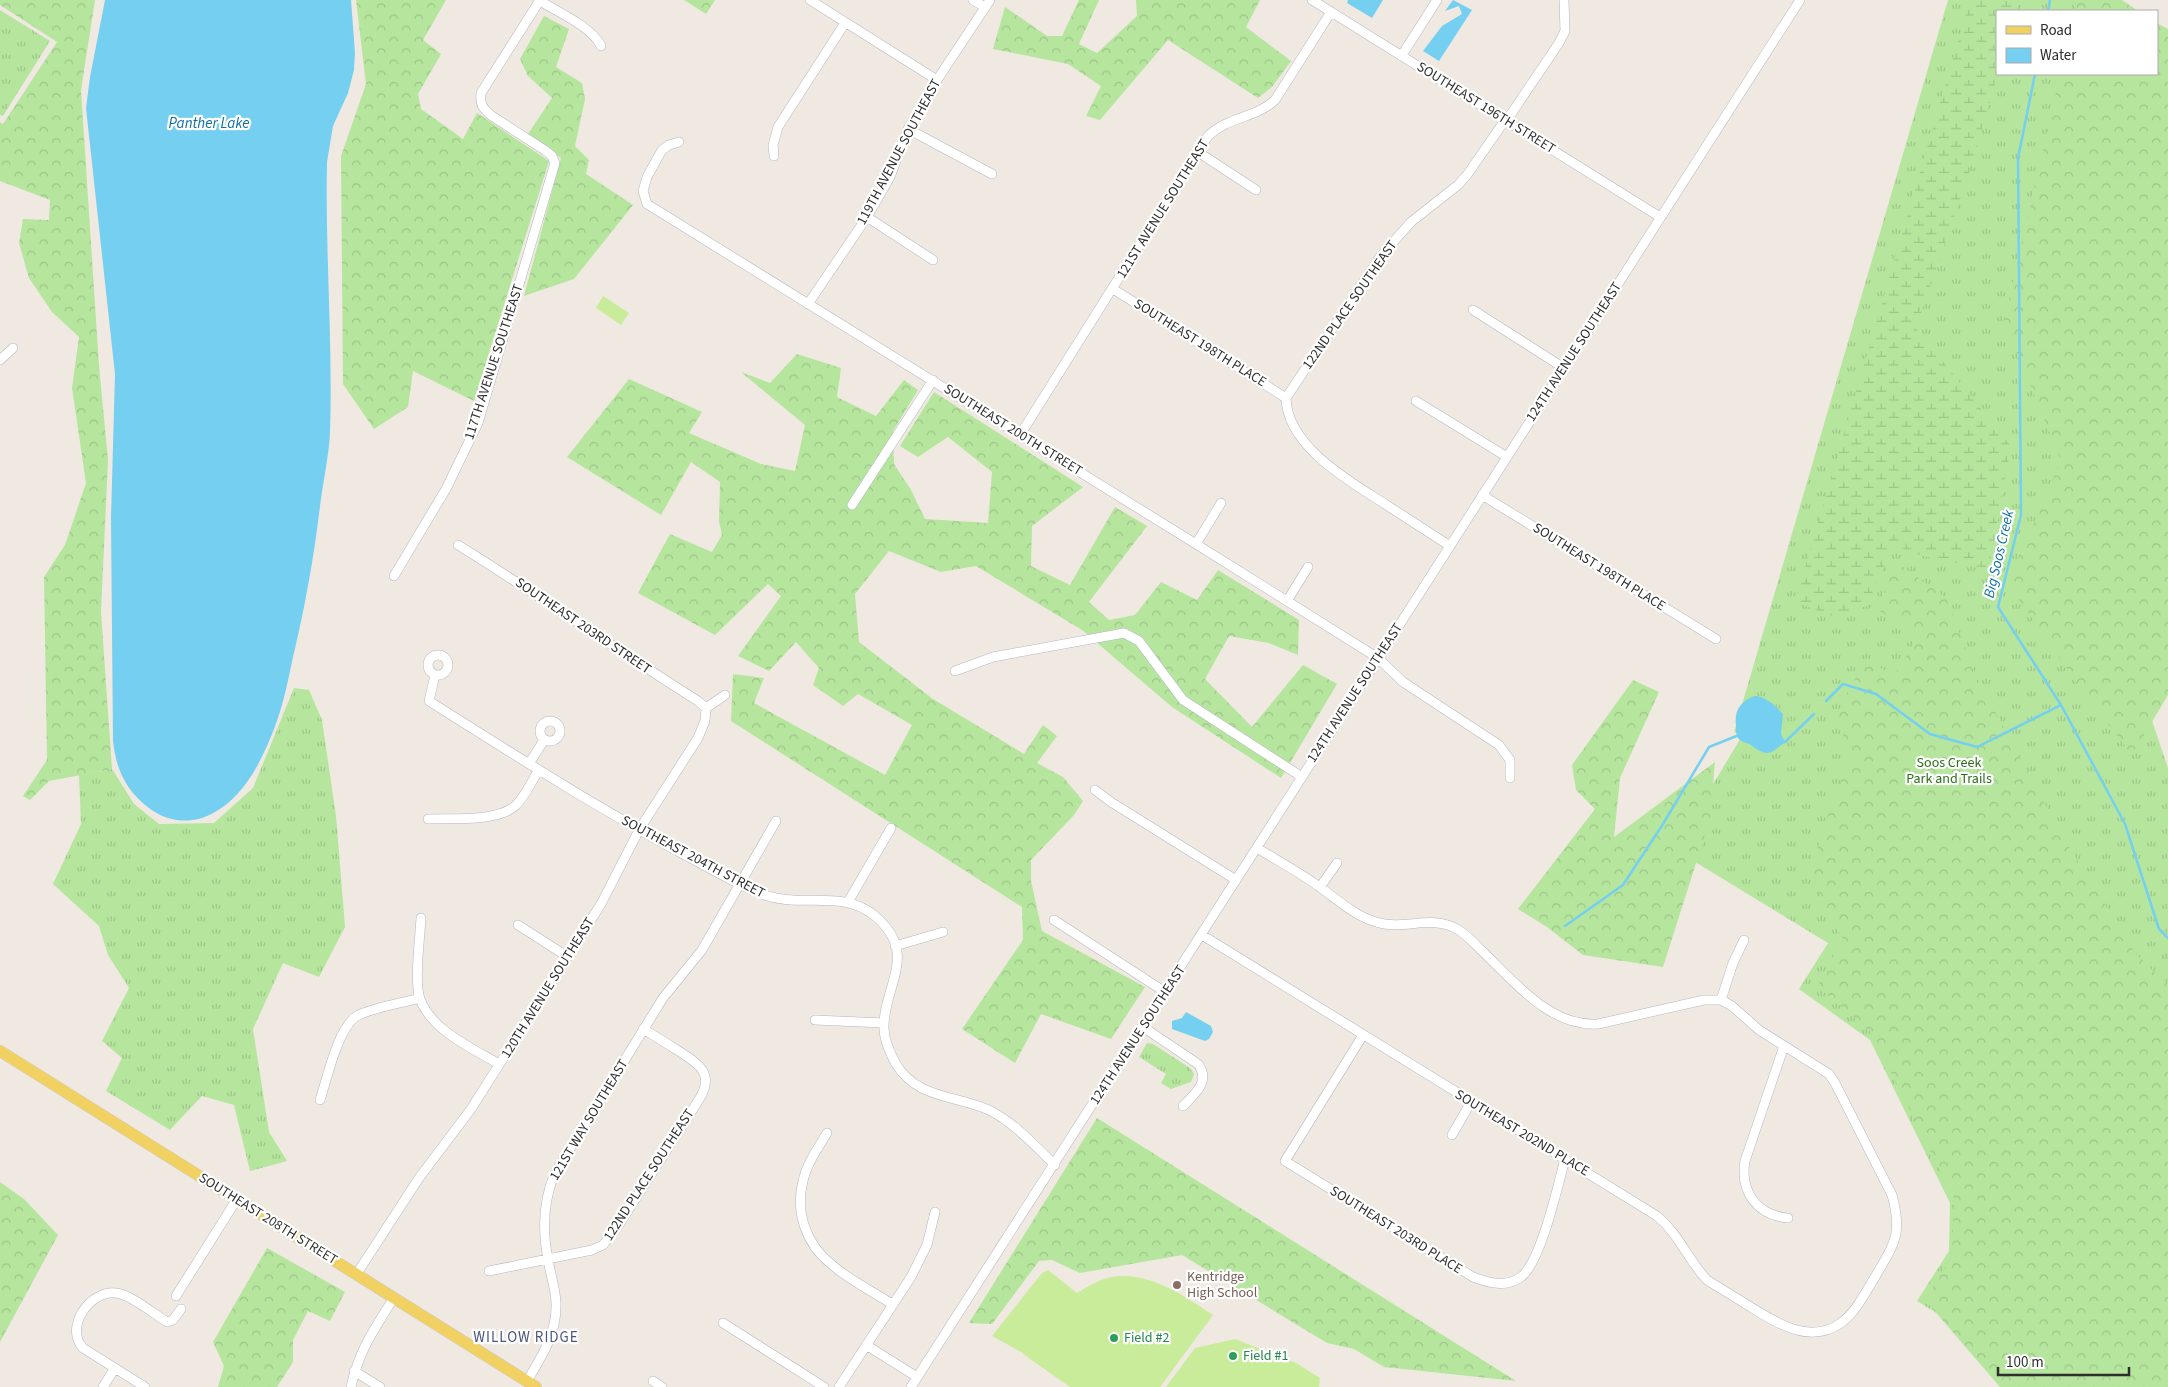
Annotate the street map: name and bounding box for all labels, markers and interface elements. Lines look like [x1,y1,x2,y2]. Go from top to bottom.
legend [1996,10,2158,75]
text: Road [2040,20,2072,41]
text: Water [2040,45,2077,66]
street label: SOUTHEAST 196TH STREET [1413,57,1560,159]
street label: 119TH AVENUE SOUTHEAST [852,75,946,229]
water label: Panther Lake [169,113,249,134]
street label: 121ST AVENUE SOUTHEAST [1112,135,1214,282]
street label: 122ND PLACE SOUTHEAST [1298,236,1403,374]
street label: 124TH AVENUE SOUTHEAST [1521,278,1627,426]
street label: 117TH AVENUE SOUTHEAST [459,281,529,442]
street label: SOUTHEAST 198TH PLACE [1130,294,1270,392]
street label: SOUTHEAST 200TH STREET [940,379,1087,481]
water label: Big Soos Creek [1979,507,2020,600]
street label: SOUTHEAST 198TH PLACE [1529,518,1669,616]
street label: SOUTHEAST 203RD STREET [511,573,655,679]
street label: 124TH AVENUE SOUTHEAST [1302,619,1408,767]
park label: Soos Creek Park and Trails [1906,753,1992,789]
street label: SOUTHEAST 204TH STREET [618,811,769,904]
street label: 120TH AVENUE SOUTHEAST [496,913,600,1062]
street label: 124TH AVENUE SOUTHEAST [1085,961,1191,1109]
street label: 121ST WAY SOUTHEAST [545,1055,633,1184]
street label: SOUTHEAST 202ND PLACE [1451,1085,1593,1181]
street label: 122ND PLACE SOUTHEAST [599,1105,700,1245]
street label: SOUTHEAST 208TH STREET [195,1168,342,1270]
street label: SOUTHEAST 203RD PLACE [1326,1181,1466,1279]
place label: Kentridge High School [1187,1267,1258,1303]
marker: Kentridge High School [1171,1279,1183,1291]
district label: WILLOW RIDGE [473,1327,579,1348]
place label: Field #2 [1124,1328,1169,1348]
marker: Field #2 [1108,1332,1120,1344]
scale bar [1998,1344,2129,1376]
place label: Field #1 [1243,1346,1288,1366]
marker: Field #1 [1227,1350,1239,1362]
text: 100 m [2006,1352,2044,1373]

